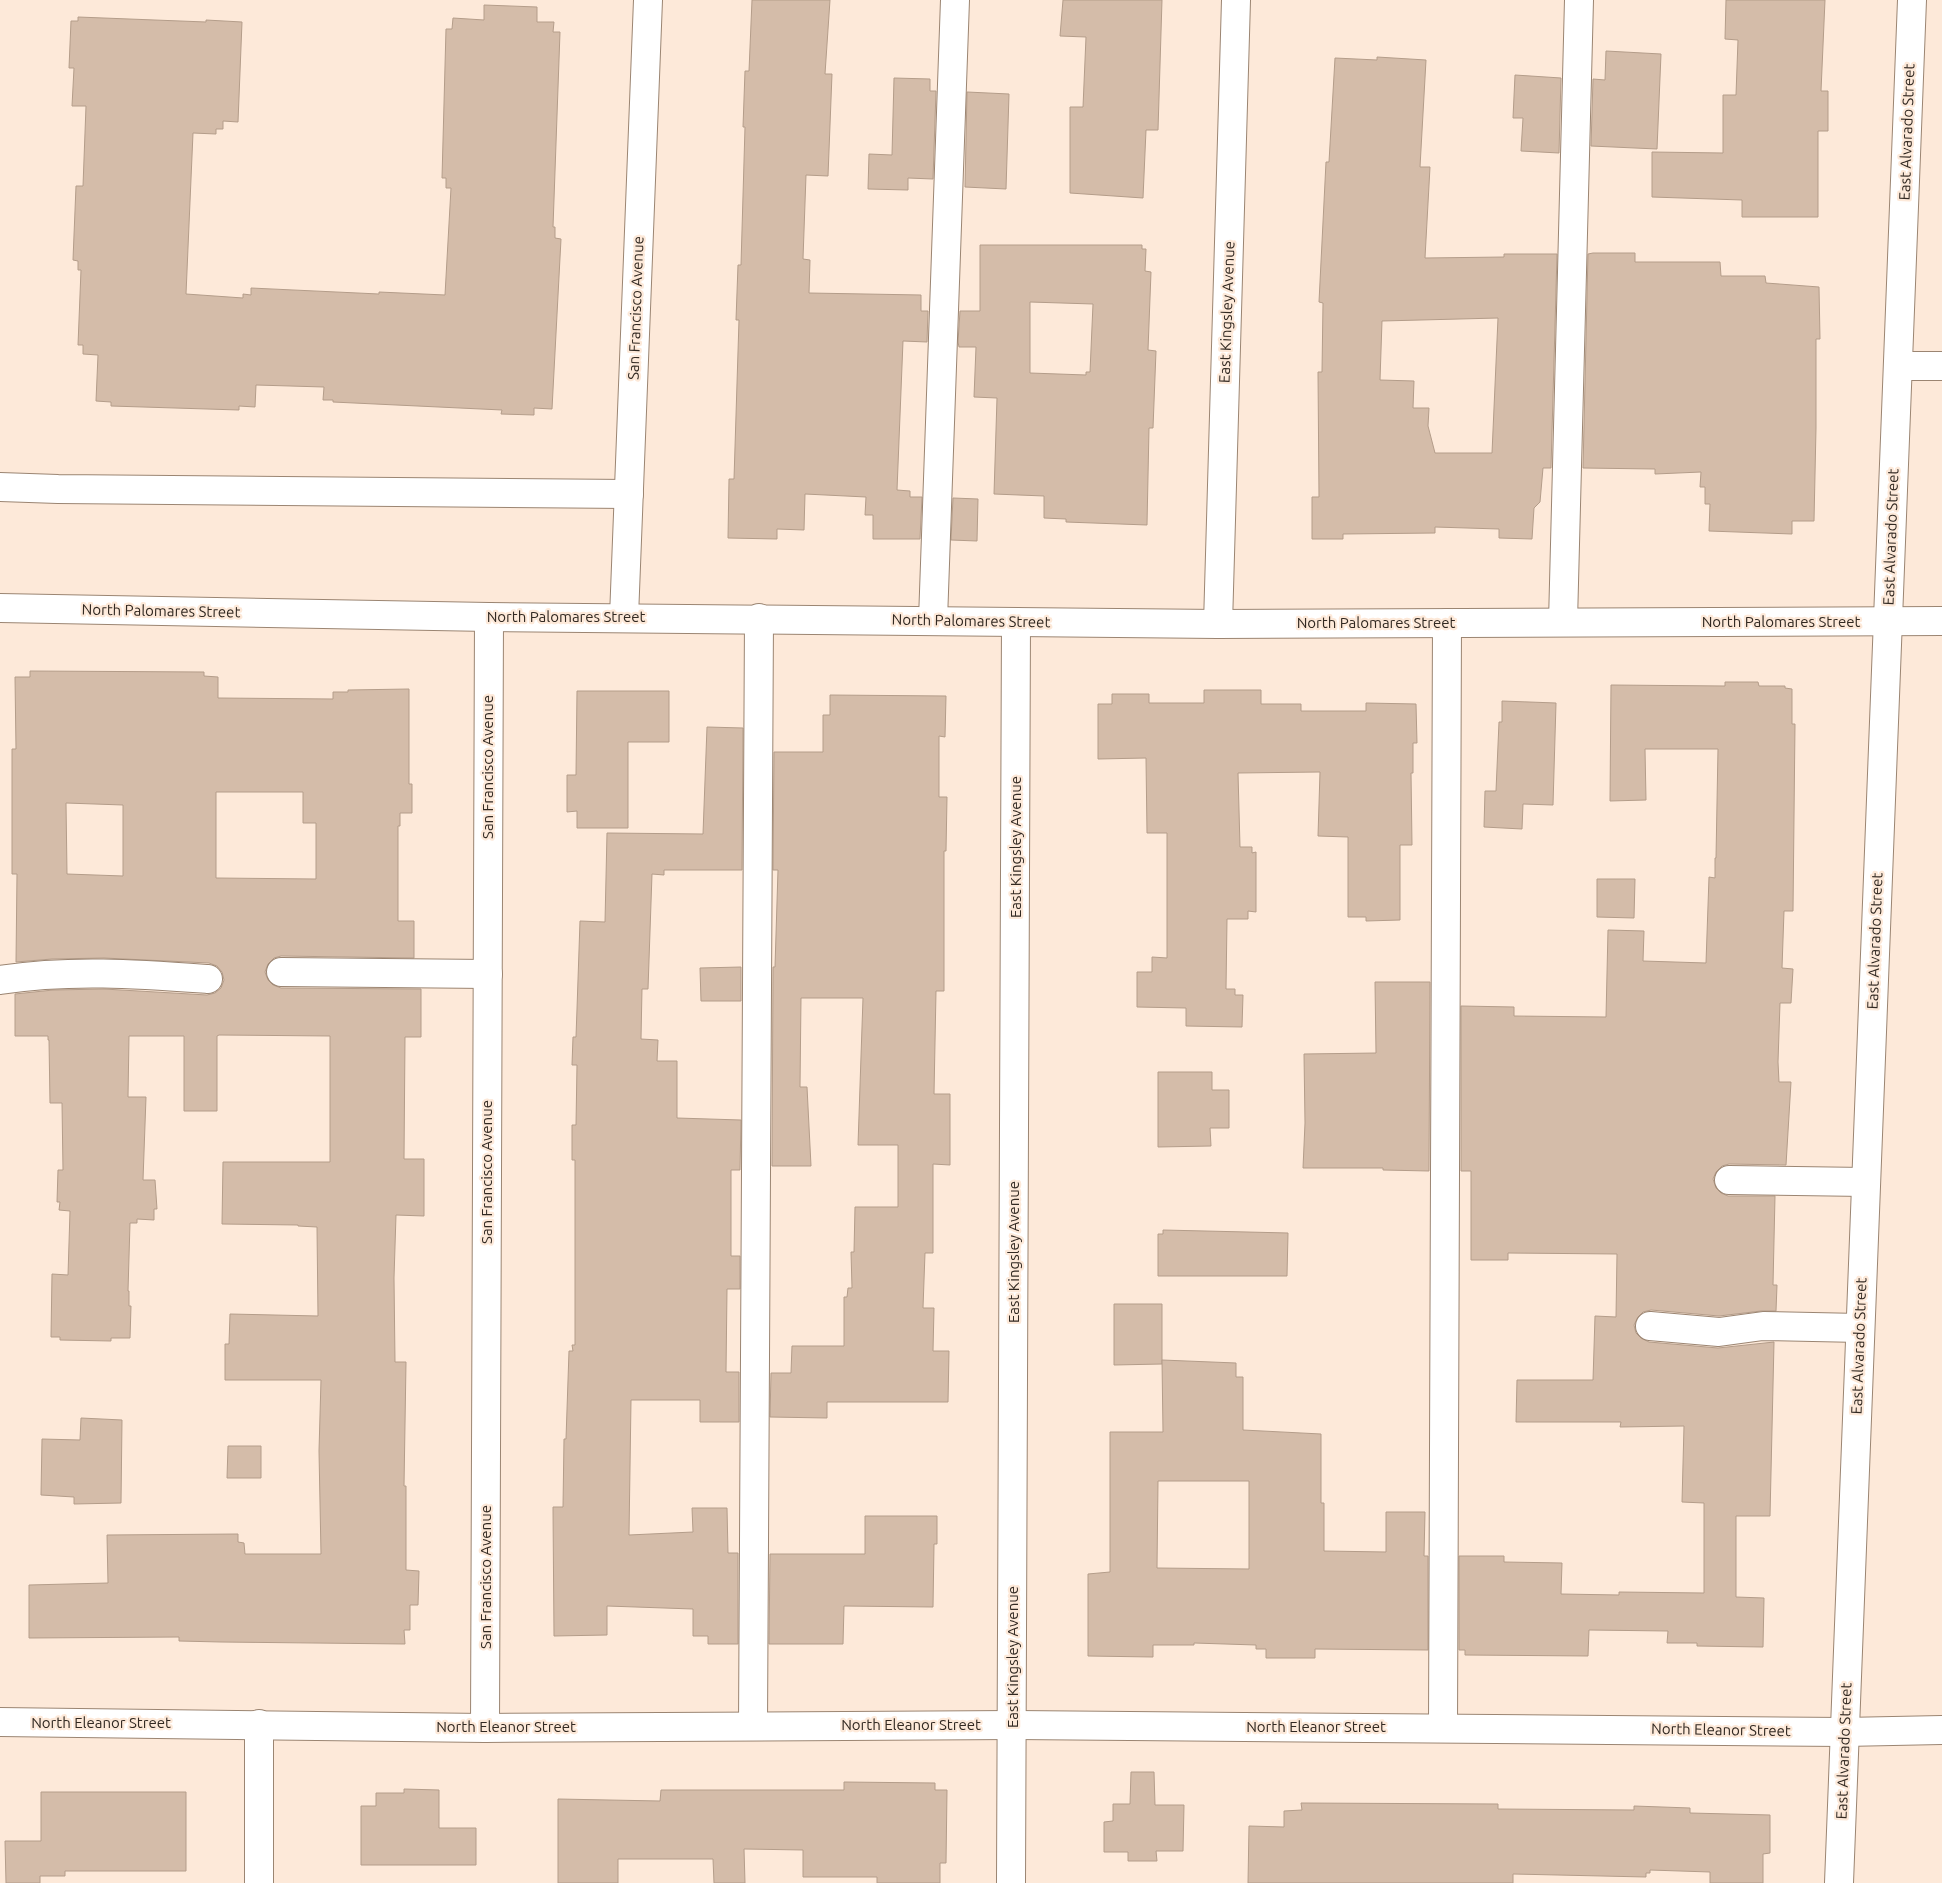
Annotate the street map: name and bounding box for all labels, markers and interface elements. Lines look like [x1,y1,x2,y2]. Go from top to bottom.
street label: East Alvarado Street [1896,63,1917,201]
street label: San Francisco Avenue [624,236,647,380]
street label: East Kingsley Avenue [1216,241,1237,383]
street label: East Alvarado Street [1880,468,1901,606]
street label: North Palomares Street [81,601,241,620]
street label: North Palomares Street [487,608,645,625]
street label: North Palomares Street [891,611,1051,630]
street label: North Palomares Street [1702,613,1860,630]
street label: North Palomares Street [1297,614,1455,631]
street label: San Francisco Avenue [479,695,496,839]
street label: East Kingsley Avenue [1007,776,1024,918]
street label: East Alvarado Street [1864,872,1885,1010]
street label: San Francisco Avenue [478,1100,495,1244]
street label: East Kingsley Avenue [1005,1181,1022,1323]
street label: East Alvarado Street [1848,1277,1869,1415]
street label: San Francisco Avenue [477,1505,494,1649]
street label: East Kingsley Avenue [1004,1586,1021,1728]
street label: East Alvarado Street [1833,1682,1854,1820]
street label: North Eleanor Street [31,1714,171,1731]
street label: North Eleanor Street [841,1716,981,1733]
street label: North Eleanor Street [436,1718,576,1735]
street label: North Eleanor Street [1246,1718,1386,1735]
street label: North Eleanor Street [1651,1720,1791,1739]

